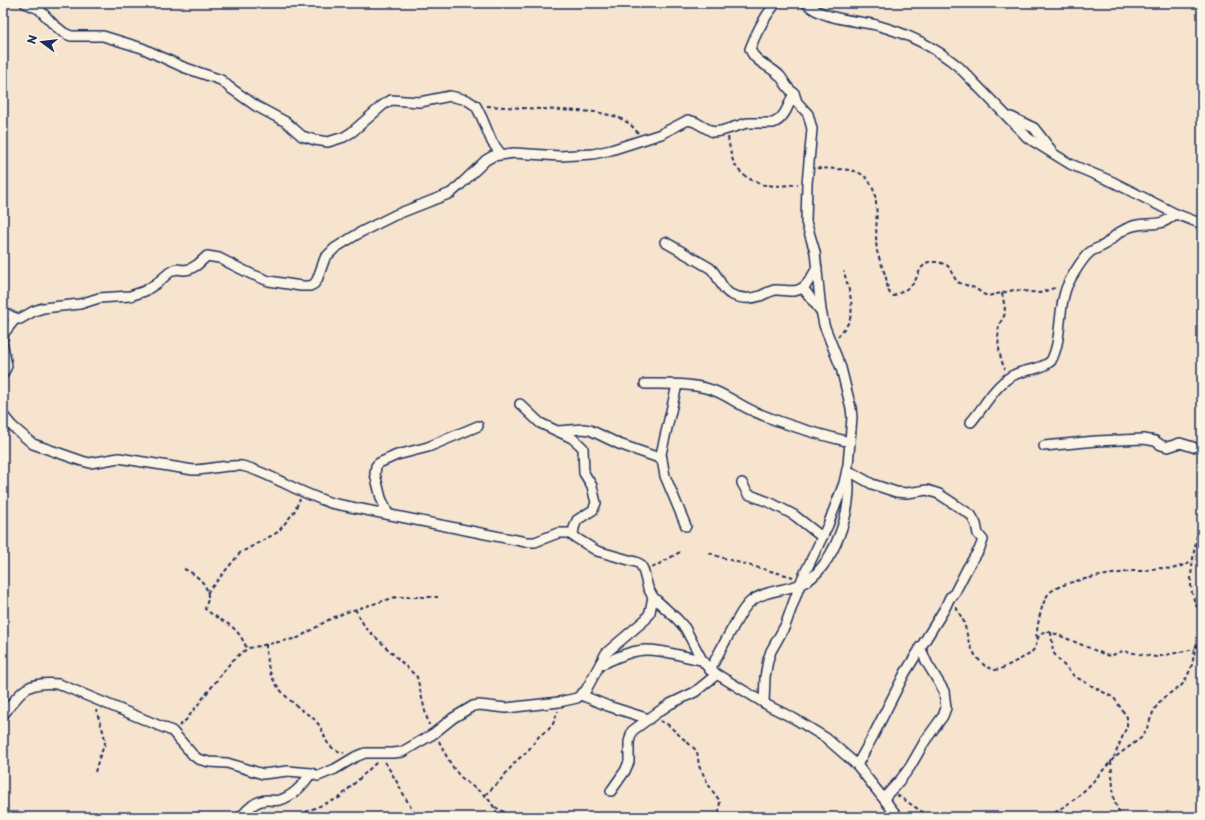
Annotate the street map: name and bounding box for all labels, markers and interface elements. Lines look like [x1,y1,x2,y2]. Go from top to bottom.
north arrow [22,22,62,62]
text: N [23,33,41,46]

